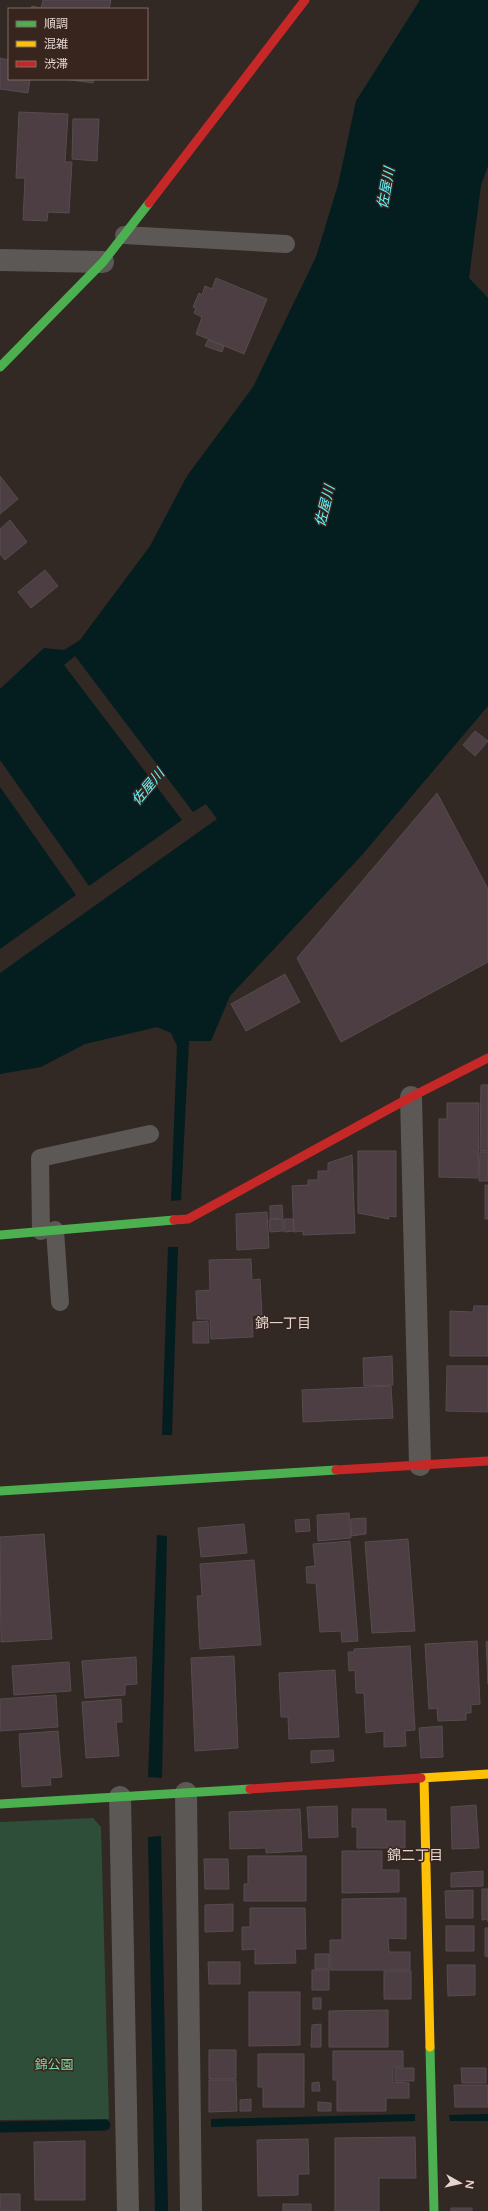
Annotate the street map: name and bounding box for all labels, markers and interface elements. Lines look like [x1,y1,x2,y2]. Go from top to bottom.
legend [8,8,148,80]
text: 順調 [44,17,68,31]
text: 混雑 [44,37,68,51]
text: 渋滞 [44,57,68,71]
water label: 佐屋川 [374,164,398,210]
water label: 佐屋川 [312,482,339,528]
water label: 佐屋川 [128,764,169,809]
district label: 錦一丁目 [255,1315,311,1332]
district label: 錦二丁目 [387,1847,443,1864]
park label: 錦公園 [34,2057,74,2073]
north arrow [440,2163,480,2203]
text: N [462,2179,476,2190]

